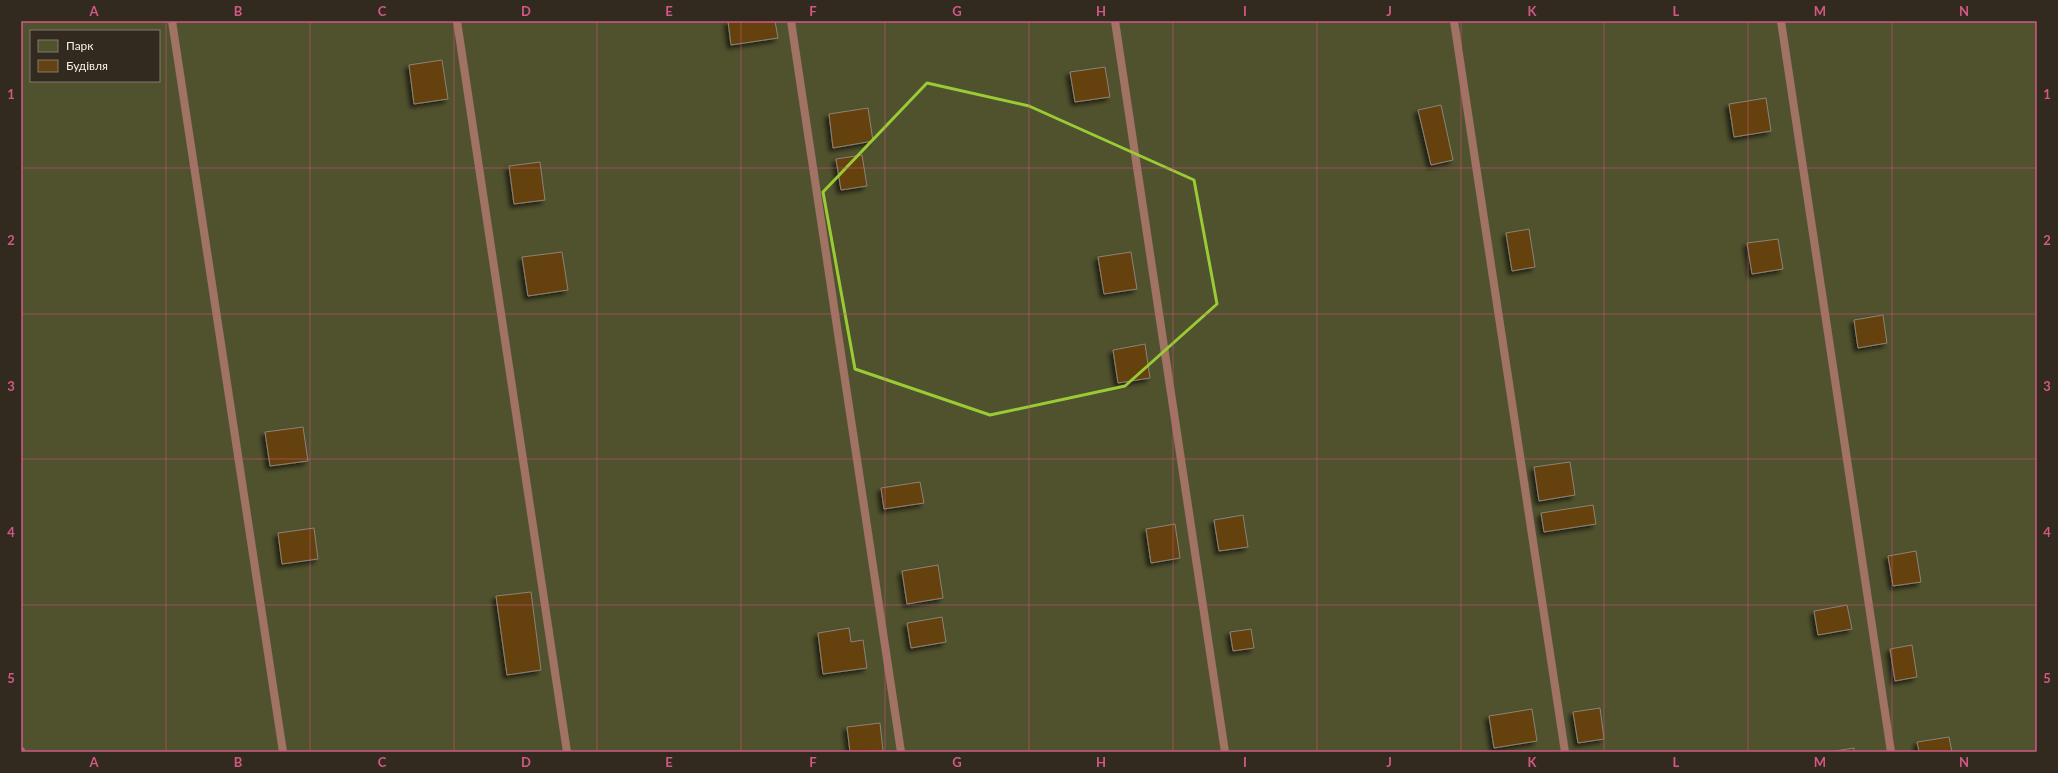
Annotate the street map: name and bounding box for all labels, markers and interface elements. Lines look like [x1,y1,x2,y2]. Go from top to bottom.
text: A [88,3,99,19]
text: B [234,3,243,19]
text: C [378,3,387,19]
text: D [521,3,531,19]
text: E [665,3,673,19]
text: F [809,3,817,19]
text: G [952,3,962,19]
text: H [1096,3,1106,19]
text: I [1243,3,1247,19]
text: J [1386,3,1392,19]
text: K [1528,3,1538,19]
text: L [1673,3,1680,19]
text: M [1814,3,1826,19]
text: N [1959,3,1969,19]
legend [30,30,160,82]
text: Парк [66,38,94,53]
text: Будівля [66,58,108,73]
text: 1 [7,86,15,102]
text: 1 [2043,86,2051,102]
text: 2 [7,232,15,248]
text: 2 [2043,232,2051,248]
text: 3 [7,378,15,394]
text: 3 [2043,378,2051,394]
text: 4 [7,524,15,540]
text: 4 [2043,524,2051,540]
text: 5 [7,670,15,686]
text: 5 [2043,670,2051,686]
text: A [88,754,99,770]
text: B [234,754,243,770]
text: C [378,754,387,770]
text: D [521,754,531,770]
text: E [665,754,673,770]
text: F [809,754,817,770]
text: G [952,754,962,770]
text: H [1096,754,1106,770]
text: I [1243,754,1247,770]
text: J [1386,754,1392,770]
text: K [1528,754,1538,770]
text: L [1673,754,1680,770]
text: M [1814,754,1826,770]
text: N [1959,754,1969,770]

